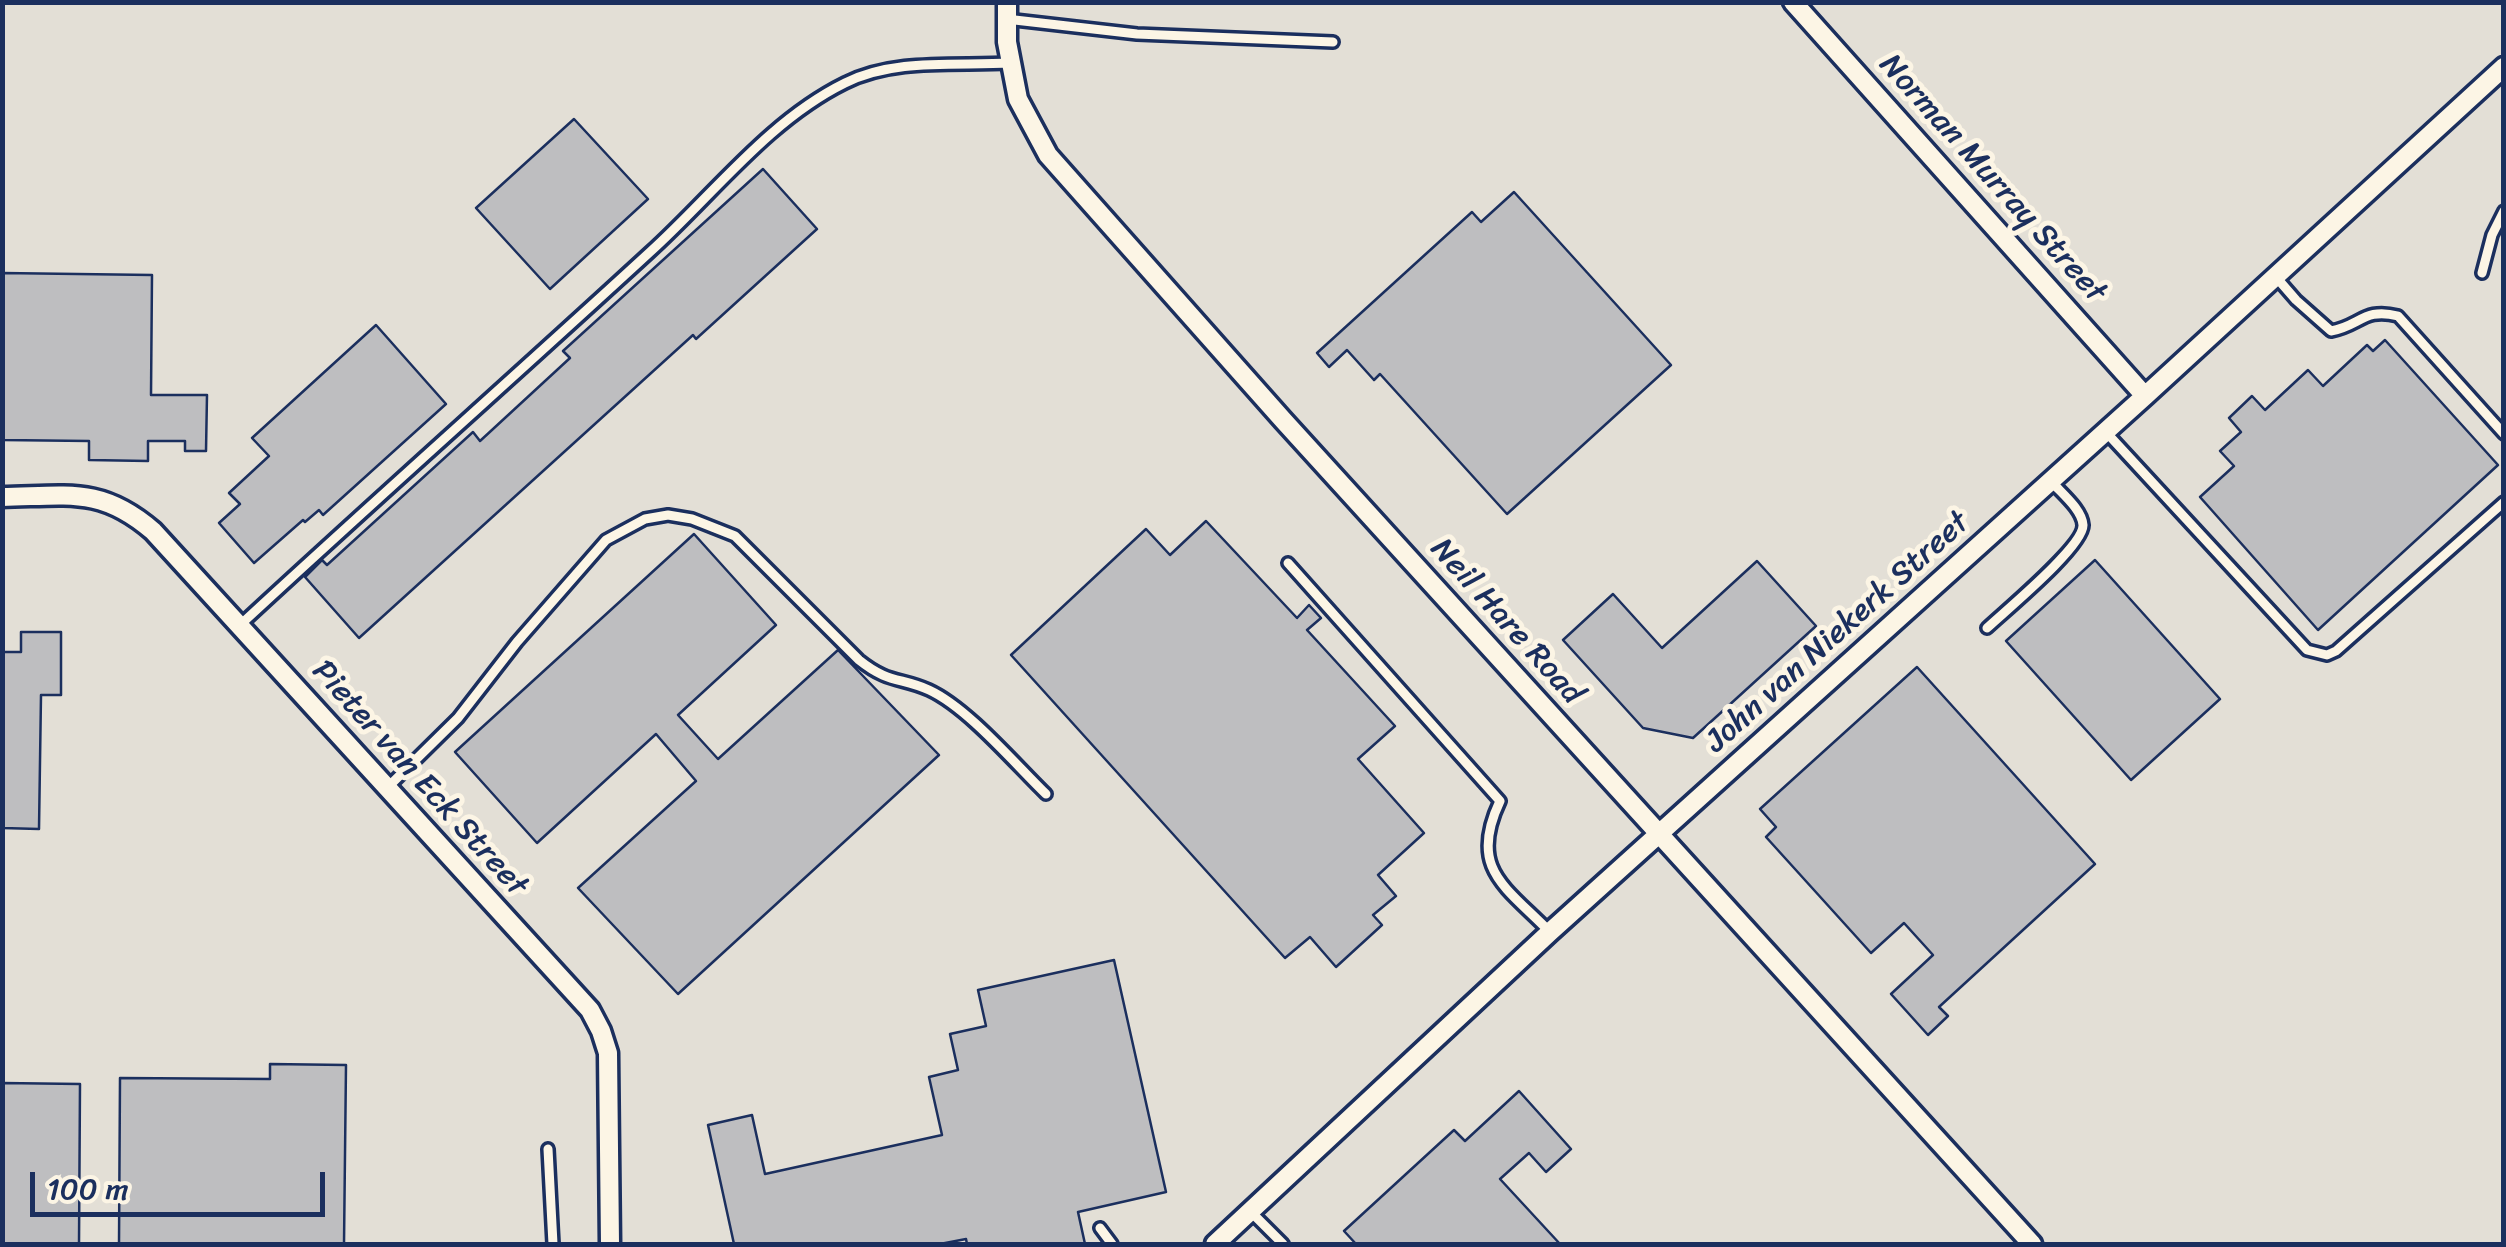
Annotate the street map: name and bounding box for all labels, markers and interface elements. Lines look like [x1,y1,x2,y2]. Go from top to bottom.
street label: Norman Murray Street [1870,47,2114,311]
street label: John van Niekerk Street [1698,505,1978,761]
street label: Neil Hare Road [1421,531,1591,713]
street label: Pieter van Eck Street [303,653,535,905]
scale bar [35,1152,330,1214]
text: 100 m [47,1162,129,1216]

